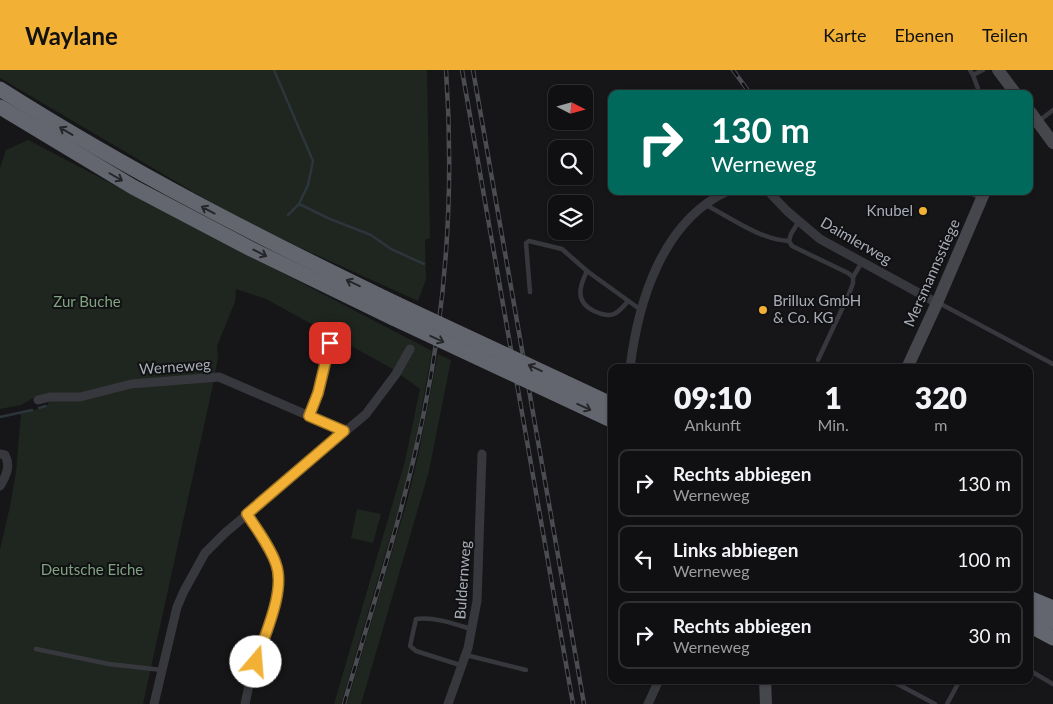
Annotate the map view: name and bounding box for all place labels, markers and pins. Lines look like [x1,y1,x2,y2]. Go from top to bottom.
place label: Knubel [866,201,913,219]
marker: Knubel [917,205,929,217]
place label: Brillux GmbH & Co. KG [773,291,861,326]
marker: Brillux GmbH & Co. KG [757,304,769,316]
pin [309,322,351,364]

